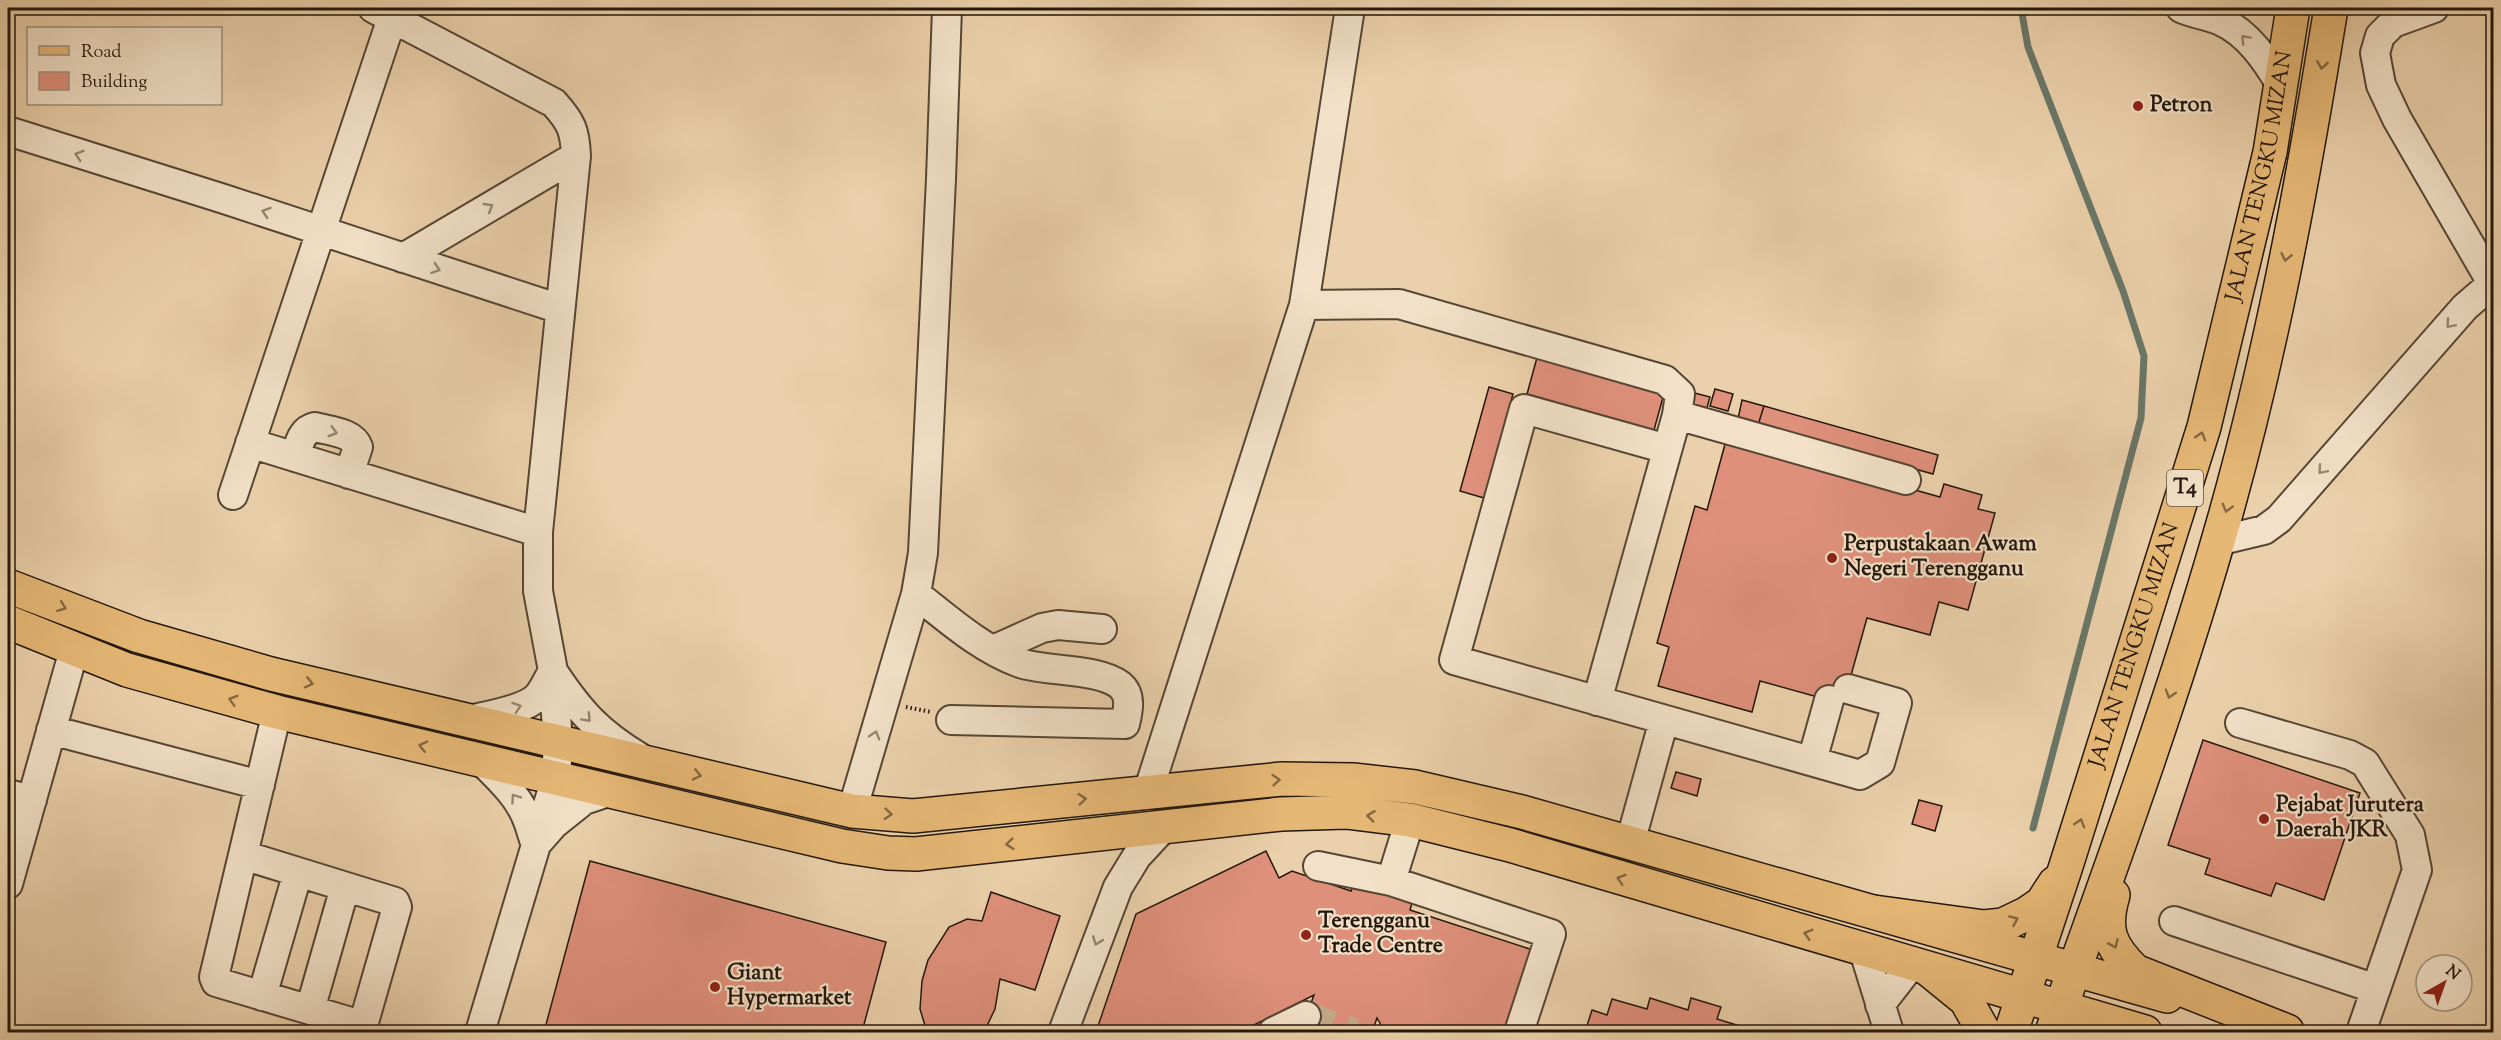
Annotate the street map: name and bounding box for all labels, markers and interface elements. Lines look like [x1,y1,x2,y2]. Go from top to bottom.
legend [27,27,222,105]
one-way arrow [2242,35,2253,46]
text: Road [81,40,121,66]
street label: JALAN TENGKU MIZAN [2218,49,2302,306]
one-way arrow [2316,60,2329,70]
text: Building [81,70,147,96]
place label: Petron [2150,90,2212,122]
marker: Petron [2131,99,2145,113]
one-way arrow [74,149,85,162]
one-way arrow [483,202,493,214]
one-way arrow [261,207,272,220]
one-way arrow [2280,252,2293,262]
one-way arrow [430,262,441,275]
one-way arrow [2446,317,2457,328]
one-way arrow [327,425,338,437]
one-way arrow [2194,431,2206,442]
one-way arrow [2318,464,2329,474]
road number: T4 [2167,470,2203,506]
one-way arrow [2222,503,2235,513]
street label: JALAN TENGKU MIZAN [2081,519,2189,773]
place label: Perpustakaan Awam Negeri Terengganu [1844,529,2037,586]
marker: Perpustakaan Awam Negeri Terengganu [1825,551,1839,565]
one-way arrow [56,600,67,612]
one-way arrow [303,675,313,688]
one-way arrow [2165,688,2177,699]
one-way arrow [228,695,239,707]
one-way arrow [511,702,522,714]
one-way arrow [580,711,591,721]
one-way arrow [868,730,880,741]
one-way arrow [418,740,428,753]
one-way arrow [692,768,702,781]
one-way arrow [1271,774,1280,787]
place label: Pejabat Jurutera Daerah JKR [2276,790,2425,847]
one-way arrow [511,793,522,804]
one-way arrow [1077,793,1086,806]
one-way arrow [883,807,892,820]
one-way arrow [1366,810,1375,822]
marker: Pejabat Jurutera Daerah JKR [2257,812,2271,826]
one-way arrow [2073,818,2085,829]
one-way arrow [1005,837,1014,850]
one-way arrow [1616,874,1627,886]
place label: Terengganu Trade Centre [1318,906,1443,963]
one-way arrow [2008,915,2019,927]
marker: Terengganu Trade Centre [1299,928,1313,942]
one-way arrow [1803,929,1814,941]
one-way arrow [1092,935,1105,946]
one-way arrow [2106,937,2118,948]
north arrow [2414,953,2474,1013]
place label: Giant Hypermarket [727,958,852,1015]
text: N [2440,961,2464,986]
marker: Giant Hypermarket [708,980,722,994]

